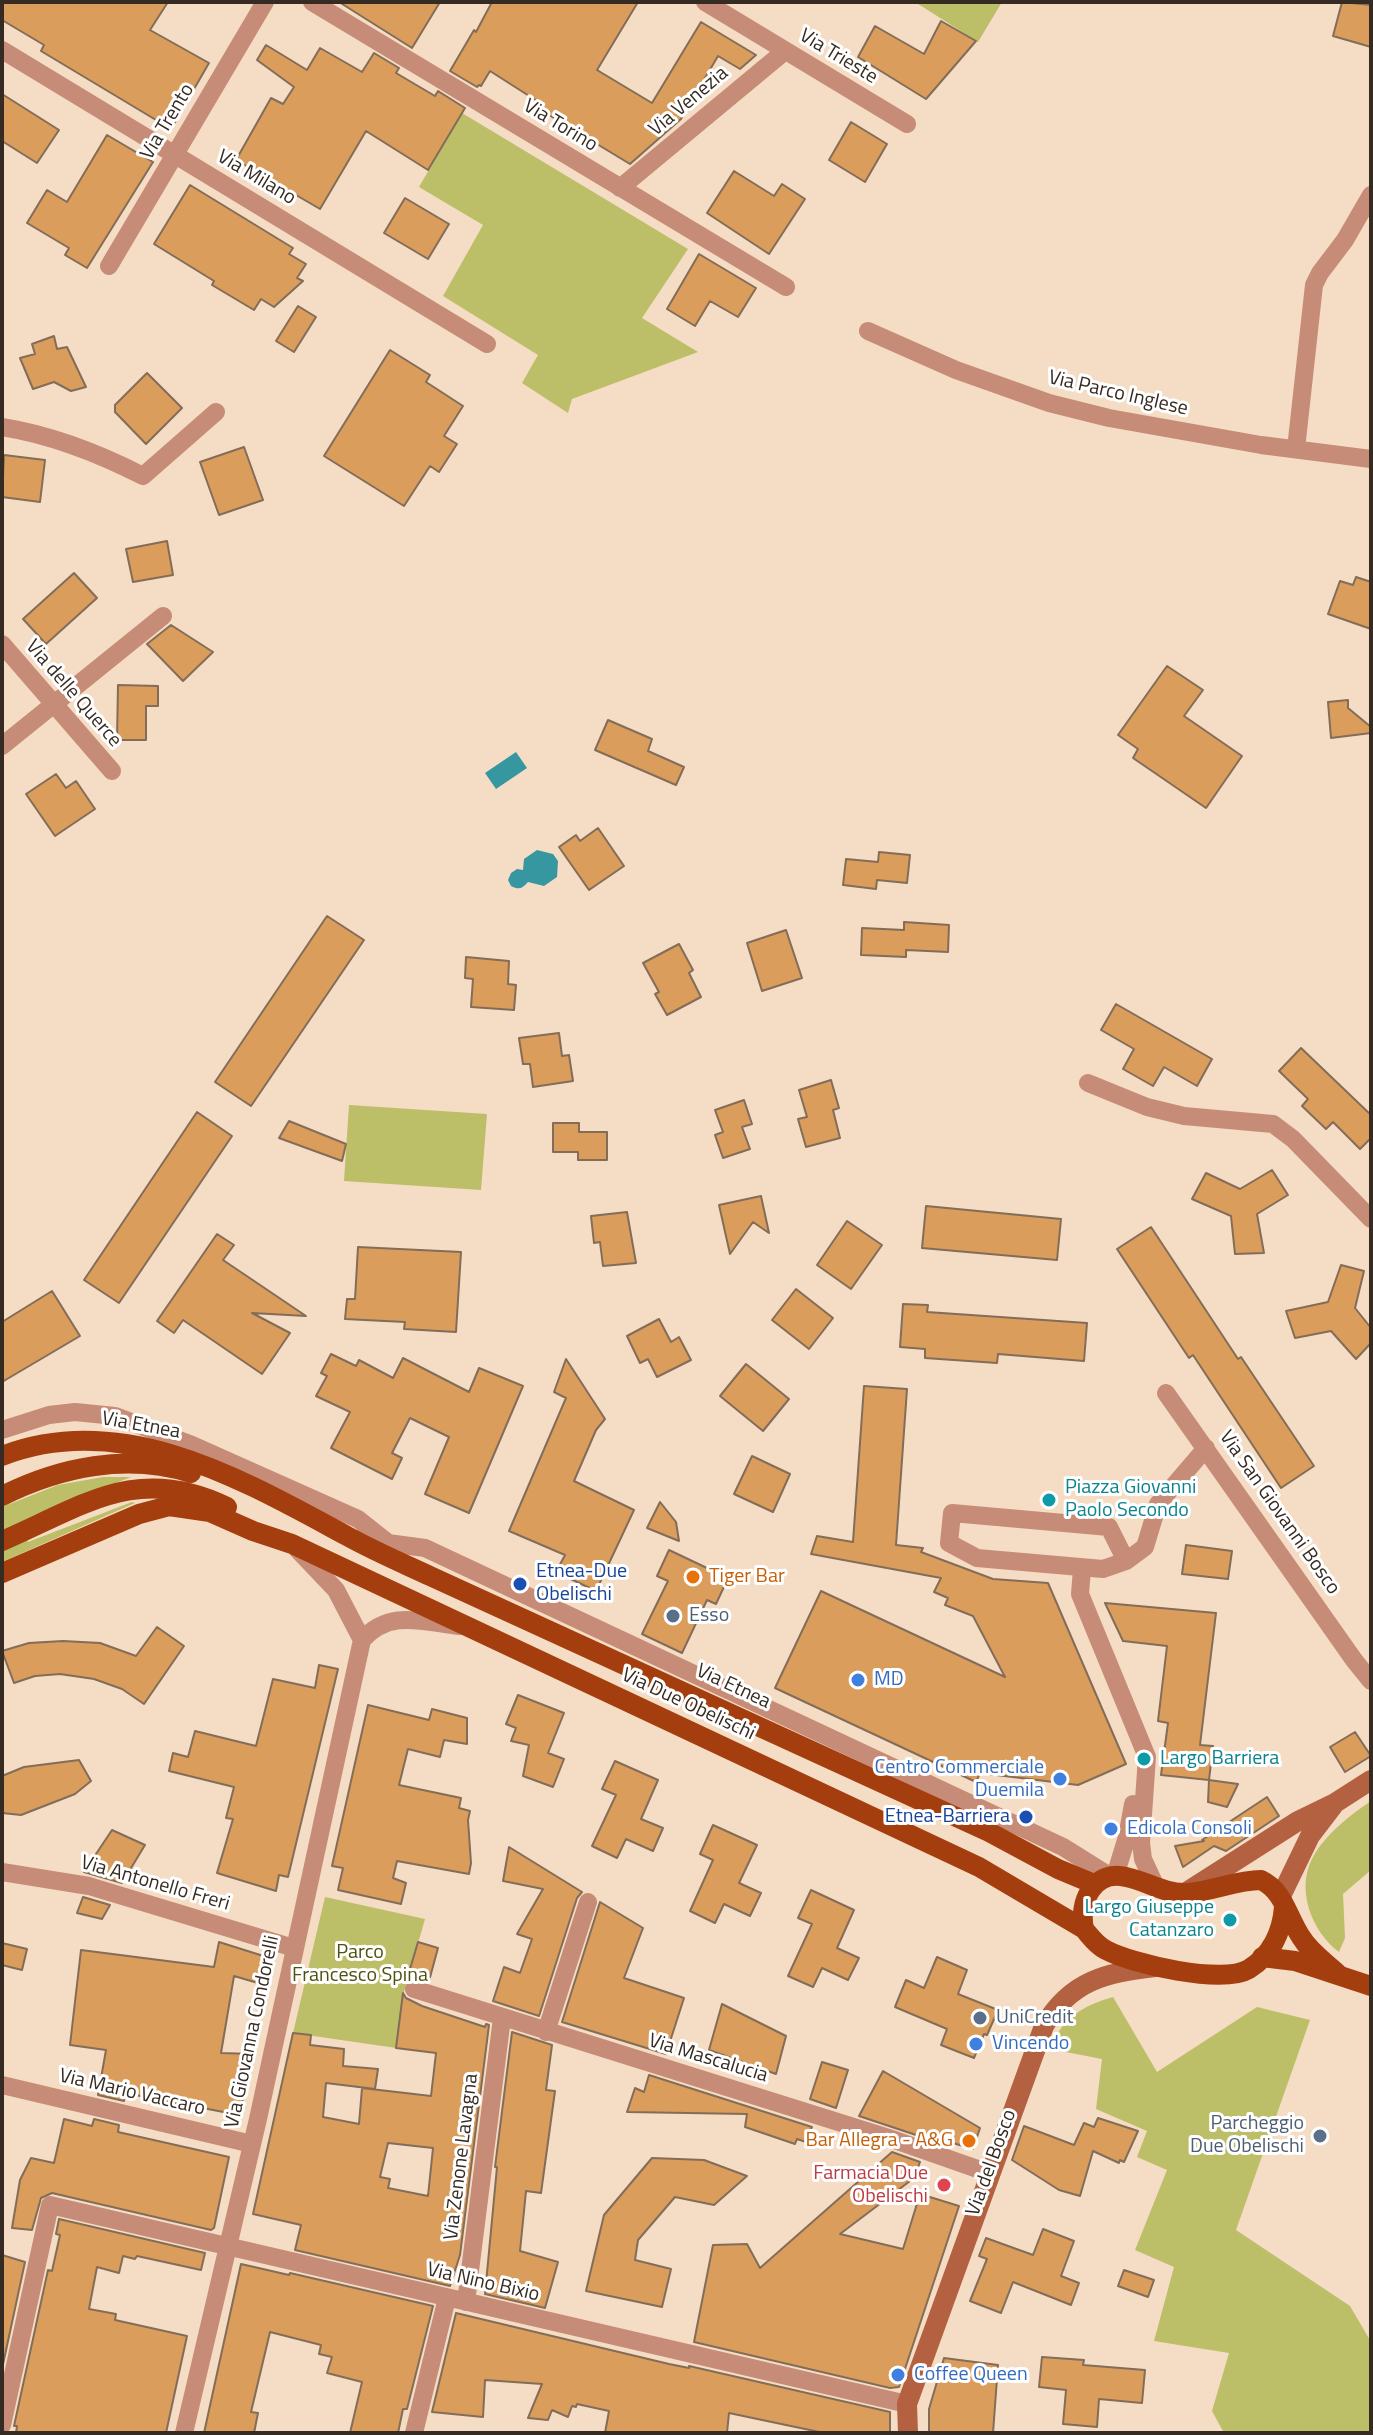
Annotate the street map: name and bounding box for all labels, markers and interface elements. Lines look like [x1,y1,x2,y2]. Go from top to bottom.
street label: Via Trieste [795,24,881,90]
street label: Via Venezia [645,62,733,142]
street label: Via Trento [136,80,200,164]
street label: Via Torino [519,95,601,157]
street label: Via Milano [212,145,300,211]
street label: Via Parco Inglese [1046,366,1190,422]
street label: Via delle Querce [20,635,126,753]
street label: Via Etnea [100,1407,182,1445]
street label: Via San Giovanni Bosco [1213,1426,1345,1600]
place label: Piazza Giovanni Paolo Secondo [1065,1476,1196,1523]
marker: Piazza Giovanni Paolo Secondo [1040,1491,1058,1509]
place label: Etnea-Due Obelischi [536,1560,627,1607]
place label: Tiger Bar [709,1565,785,1589]
marker: Tiger Bar [684,1568,702,1586]
marker: Etnea-Due Obelischi [511,1575,529,1593]
place label: Esso [689,1604,729,1628]
marker: Esso [664,1607,682,1625]
street label: Via Etnea [692,1659,774,1715]
street label: Via Due Obelischi [617,1664,759,1746]
place label: MD [874,1668,904,1692]
marker: MD [849,1671,867,1689]
place label: Largo Barriera [1160,1747,1279,1771]
marker: Largo Barriera [1135,1750,1153,1768]
place label: Centro Commerciale Duemila [875,1756,1044,1803]
marker: Centro Commerciale Duemila [1051,1770,1069,1788]
place label: Etnea-Barriera [885,1805,1010,1829]
marker: Etnea-Barriera [1017,1808,1035,1826]
place label: Edicola Consoli [1127,1817,1252,1841]
marker: Edicola Consoli [1102,1820,1120,1838]
street label: Via Antonello Freri [78,1851,232,1917]
place label: Largo Giuseppe Catanzaro [1084,1896,1214,1943]
marker: Largo Giuseppe Catanzaro [1221,1911,1239,1929]
street label: Via Giovanna Condorelli [221,1933,285,2131]
park label: Parco Francesco Spina [292,1941,428,1988]
place label: UniCredit [996,2006,1074,2030]
marker: UniCredit [971,2009,989,2027]
street label: Via Mascalucia [645,2029,771,2089]
place label: Vincendo [992,2032,1069,2056]
marker: Vincendo [967,2035,985,2053]
street label: Via Mario Vaccaro [57,2065,207,2121]
street label: Via Zenone Lavagna [440,2072,484,2242]
street label: Via del Bosco [962,2107,1022,2219]
place label: Parcheggio Due Obelischi [1190,2112,1304,2159]
marker: Parcheggio Due Obelischi [1311,2127,1329,2145]
place label: Bar Allegra - A&G [805,2129,953,2153]
marker: Bar Allegra - A&G [960,2132,978,2150]
place label: Farmacia Due Obelischi [813,2162,928,2209]
marker: Farmacia Due Obelischi [935,2176,953,2194]
street label: Via Nino Bixio [424,2258,542,2308]
place label: Coffee Queen [914,2363,1028,2387]
marker: Coffee Queen [889,2366,907,2384]

